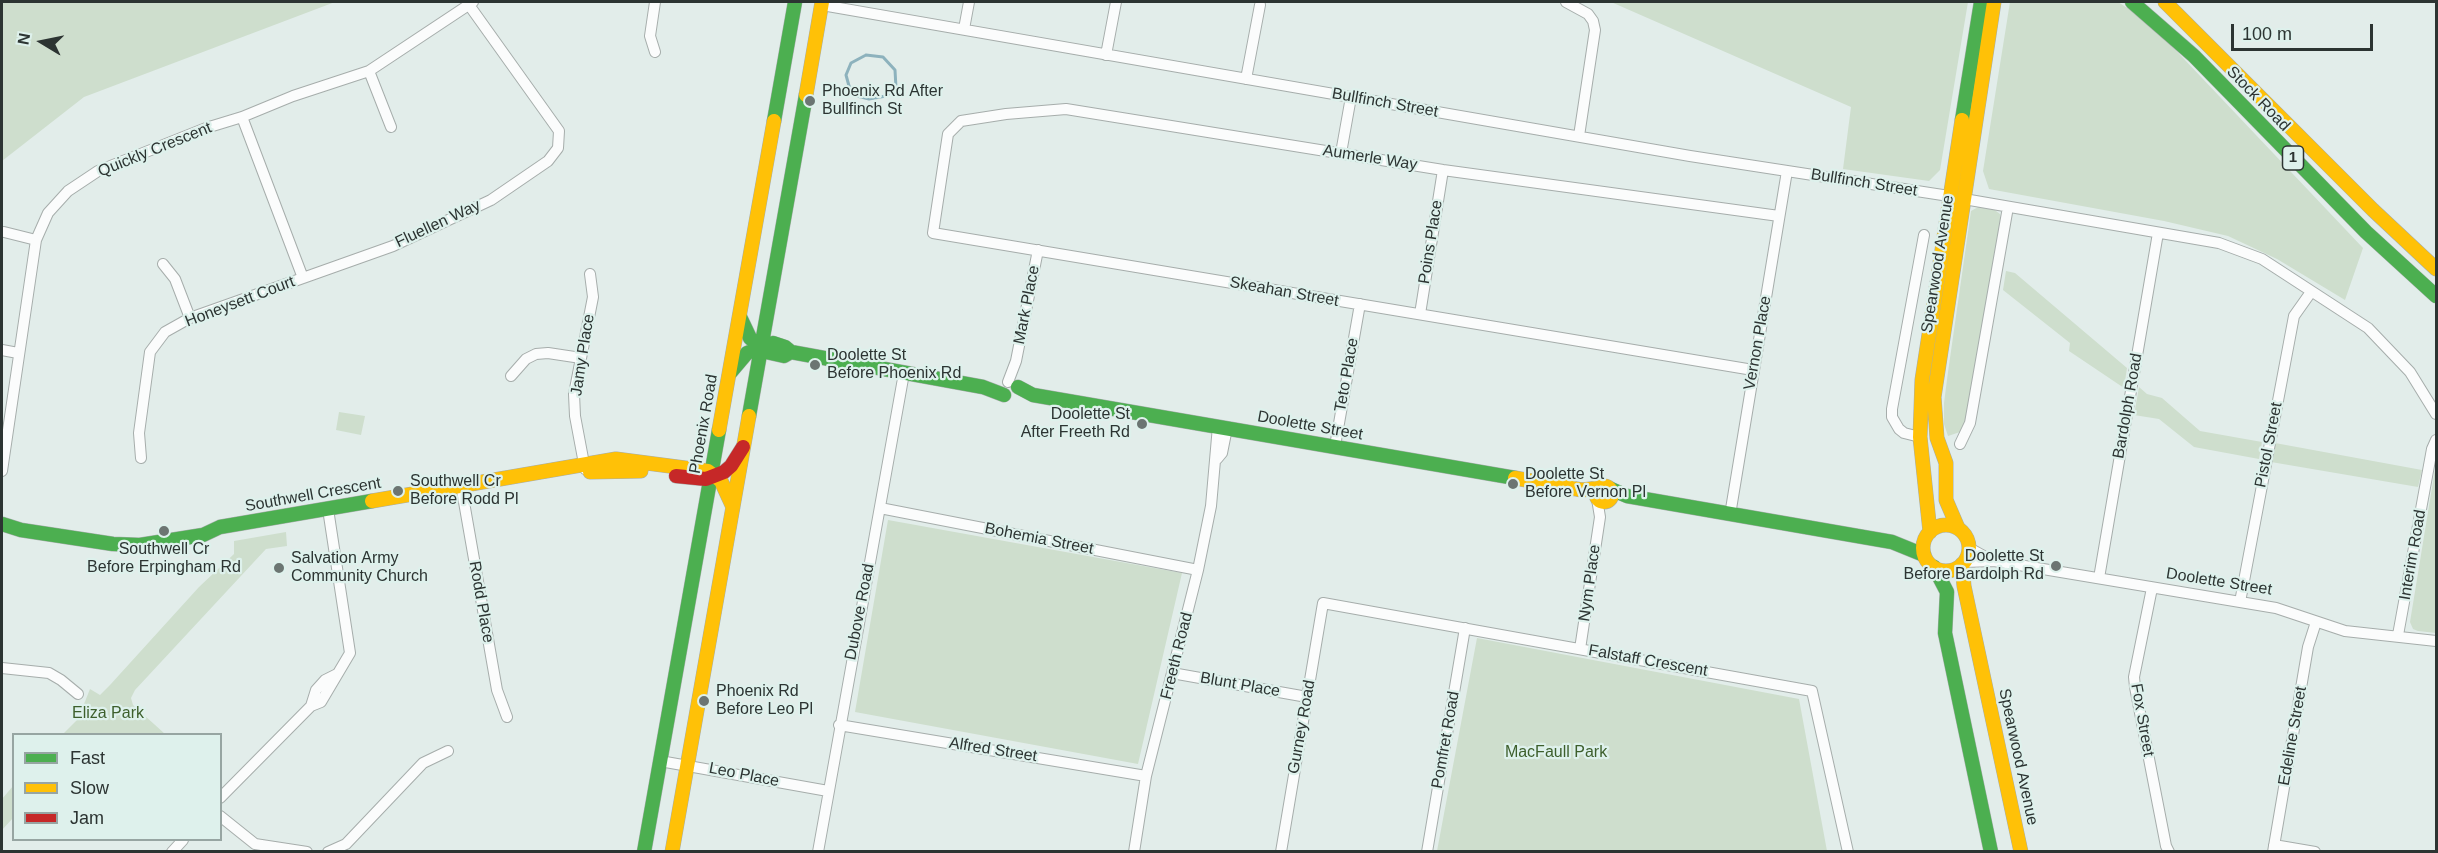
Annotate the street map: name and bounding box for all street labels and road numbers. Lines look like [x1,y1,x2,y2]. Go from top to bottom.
street label: Stock Road [2222,63,2294,135]
street label: Bullfinch Street [1330,84,1440,122]
street label: Quickly Crescent [95,118,215,182]
street label: Aumerle Way [1321,141,1419,175]
road number: 1 [2282,146,2304,170]
street label: Bullfinch Street [1809,165,1919,201]
street label: Spearwood Avenue [1918,194,1958,334]
street label: Fluellen Way [392,196,484,252]
street label: Poins Place [1415,199,1447,285]
street label: Mark Place [1010,264,1044,346]
street label: Honeysett Court [183,272,297,332]
street label: Skeahan Street [1228,273,1340,311]
street label: Vernon Place [1740,294,1776,392]
street label: Jamy Place [567,313,599,397]
street label: Teto Place [1331,337,1363,413]
street label: Bardolph Road [2109,352,2147,460]
street label: Phoenix Road [686,373,722,475]
street label: Pistol Street [2251,401,2287,489]
street label: Doolette Street [1256,407,1364,445]
street label: Southwell Crescent [243,474,383,516]
street label: Interim Road [2396,508,2430,602]
street label: Bohemia Street [983,519,1095,559]
street label: Nym Place [1575,543,1605,623]
street label: Rodd Place [464,560,498,644]
street label: Dubove Road [841,562,879,662]
street label: Doolette Street [2165,564,2273,600]
street label: Freeth Road [1157,611,1197,701]
street label: Falstaff Crescent [1587,641,1709,681]
street label: Blunt Place [1198,669,1282,701]
street label: Gurney Road [1284,678,1320,776]
street label: Fox Street [2126,682,2158,758]
street label: Edeline Street [2275,685,2311,787]
street label: Spearwood Avenue [1994,687,2042,827]
street label: Pomfret Road [1428,690,1464,790]
street label: Alfred Street [948,734,1038,766]
street label: Leo Place [707,759,781,791]

